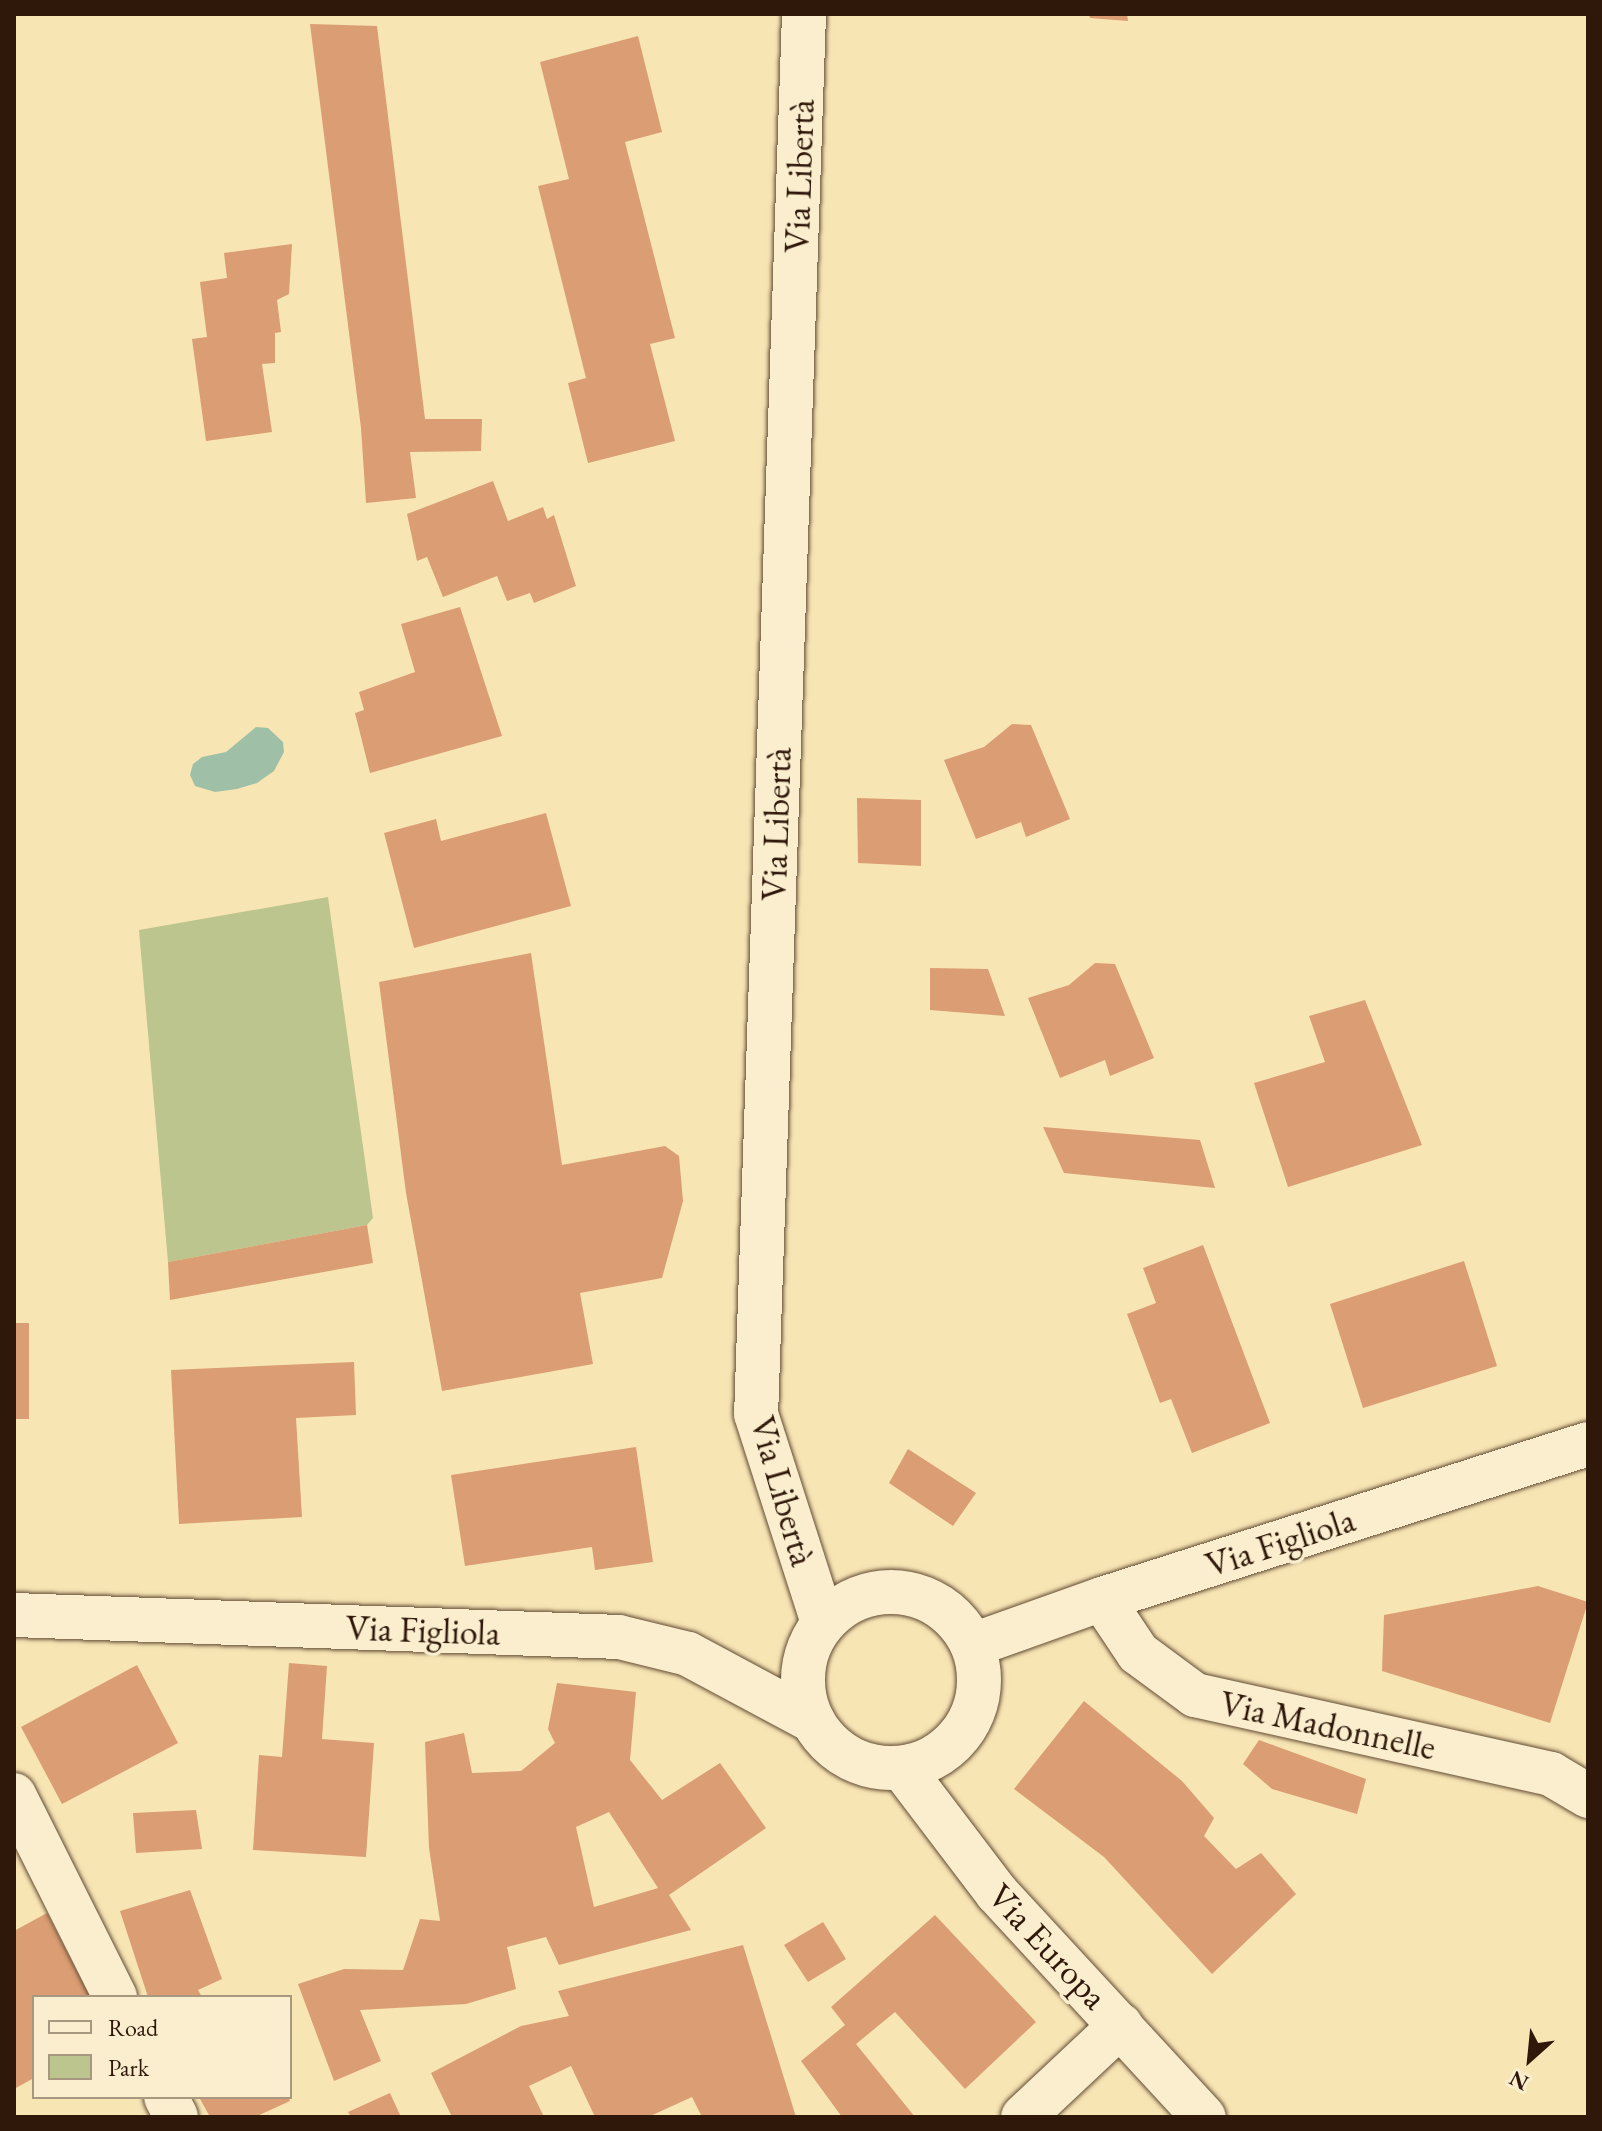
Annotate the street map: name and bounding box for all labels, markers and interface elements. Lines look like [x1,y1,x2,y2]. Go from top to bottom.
street label: Via Libertà [775,98,823,254]
street label: Via Libertà [752,746,800,902]
street label: Via Libertà [741,1411,825,1571]
street label: Via Figliola [1200,1498,1360,1586]
street label: Via Figliola [345,1606,501,1654]
street label: Via Madonnelle [1216,1681,1440,1769]
street label: Via Europa [979,1874,1117,2018]
legend [32,1995,292,2099]
text: Road [108,2012,158,2043]
north arrow [1490,2019,1570,2099]
text: Park [108,2052,149,2083]
text: N [1504,2064,1533,2098]

